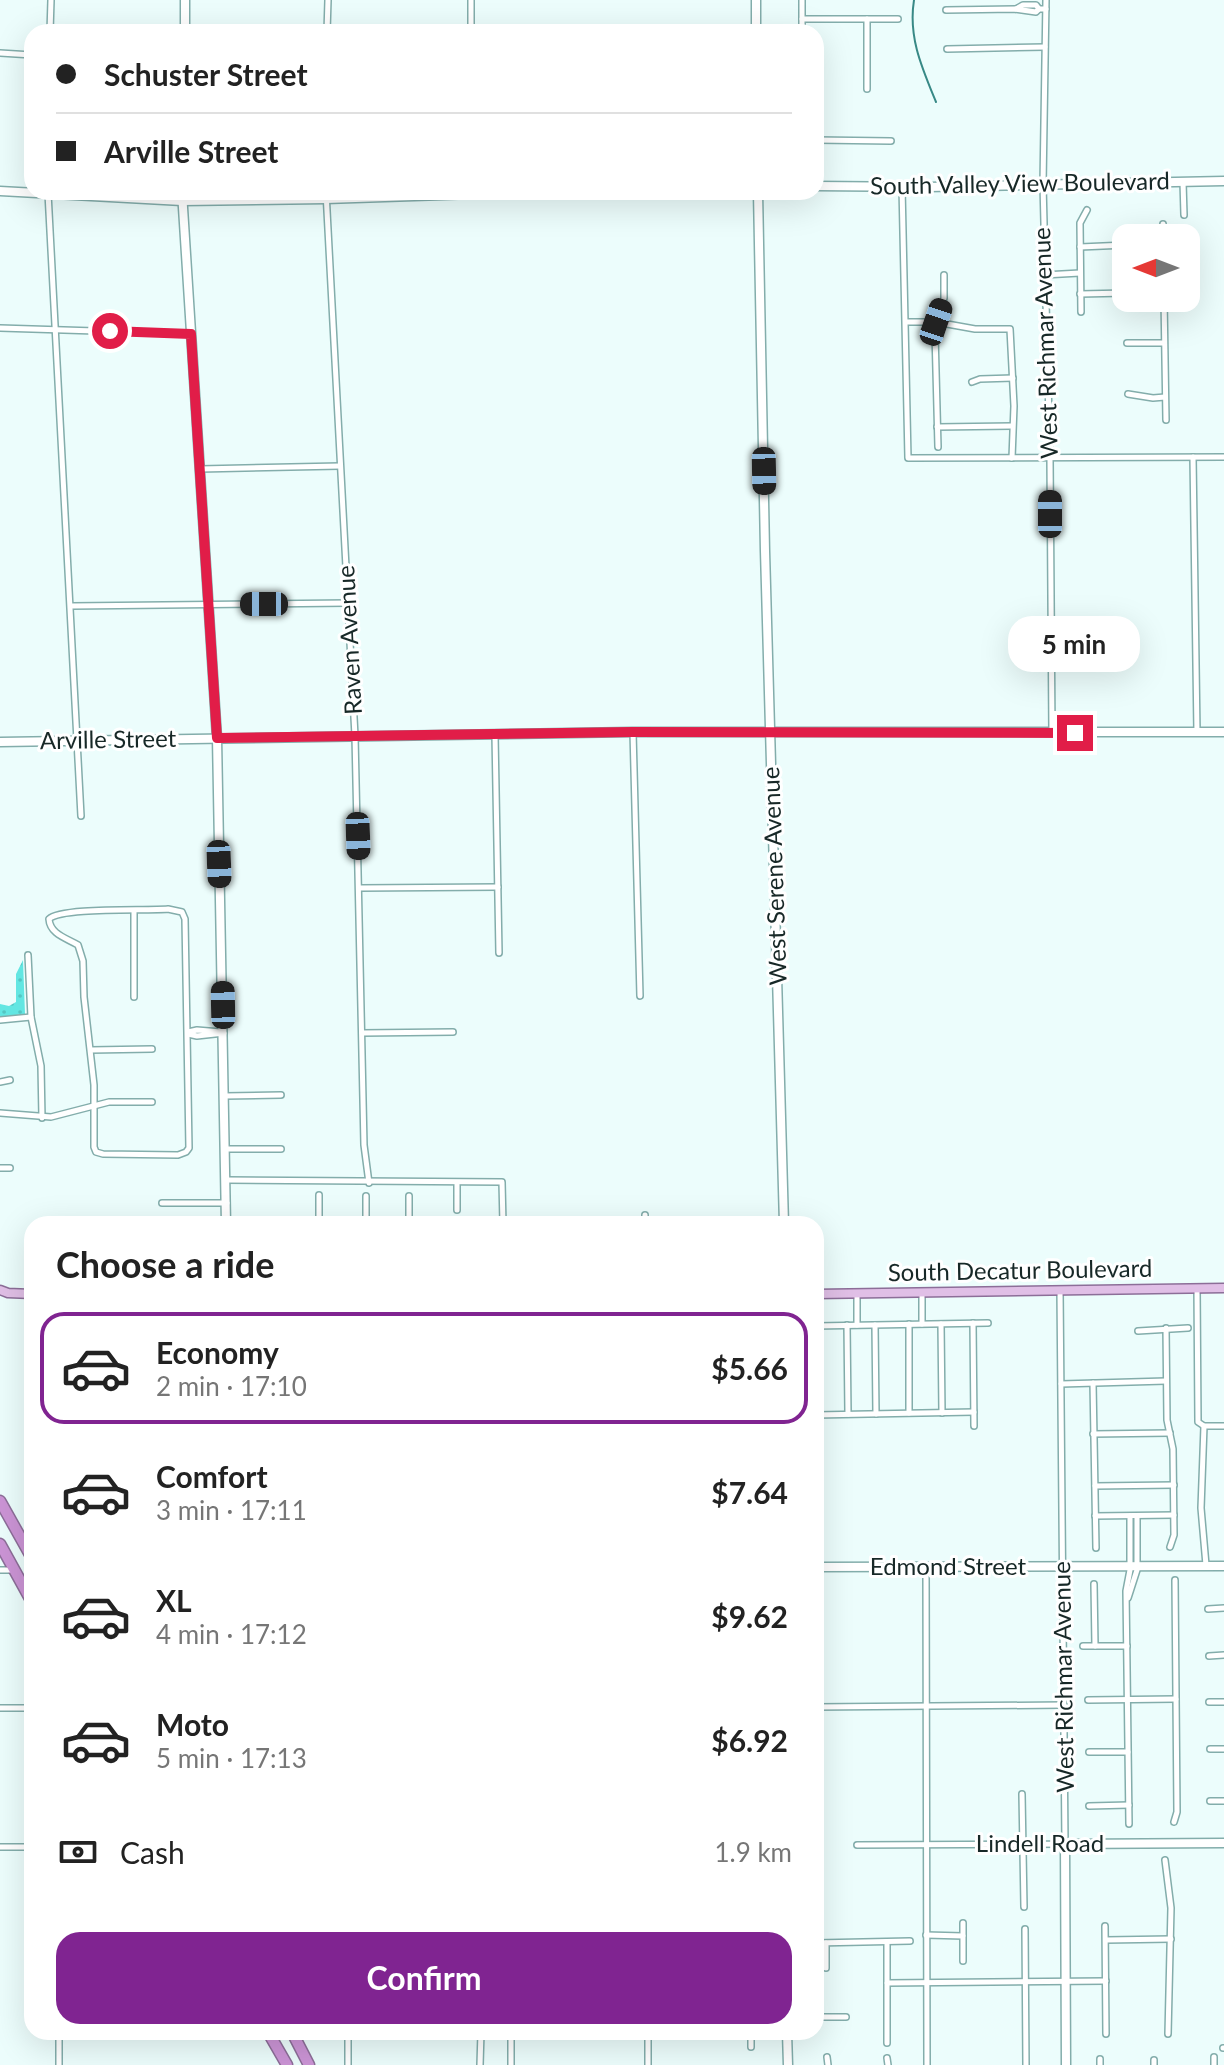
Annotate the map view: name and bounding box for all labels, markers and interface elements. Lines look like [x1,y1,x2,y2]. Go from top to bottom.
text: Schuster Street [104,56,308,92]
text: Arville Street [104,133,278,169]
street label: South Valley View Boulevard [870,165,1170,200]
north arrow [1112,224,1200,312]
map controls [1112,224,1200,312]
street label: West Richmar Avenue [1026,227,1063,459]
car [917,295,955,349]
route start [92,313,128,349]
car [752,447,776,495]
car [1038,490,1062,538]
street label: Raven Avenue [330,565,367,715]
car [240,592,288,616]
callout: 5 min [1009,617,1141,673]
text: 5 min [1042,628,1106,660]
route end [1057,715,1093,751]
street label: Arville Street [40,723,177,754]
street label: West Serene Avenue [755,766,792,986]
car [345,812,371,860]
car [206,840,232,888]
car [211,981,235,1029]
text: Choose a ride [56,1242,275,1286]
street label: South Decatur Boulevard [887,1253,1152,1286]
icon: car [60,1332,132,1404]
text: Economy [156,1334,279,1370]
text: $5.66 [711,1350,788,1386]
text: 2 min · 17:10 [156,1370,307,1402]
icon: car [60,1456,132,1528]
text: Comfort [156,1458,268,1494]
text: $7.64 [711,1474,788,1510]
text: 3 min · 17:11 [156,1494,307,1526]
street label: Edmond Street [870,1551,1027,1580]
street label: West Richmar Avenue [1046,1561,1079,1793]
icon: car [60,1580,132,1652]
text: XL [156,1582,192,1618]
text: $9.62 [711,1598,788,1634]
text: 4 min · 17:12 [156,1618,307,1650]
icon: car [60,1704,132,1776]
text: Moto [156,1706,229,1742]
text: $6.92 [711,1722,788,1758]
text: 5 min · 17:13 [156,1742,307,1774]
street label: Lindell Road [976,1828,1104,1857]
icon: cash [56,1830,100,1874]
text: Cash [120,1834,185,1870]
text: 1.9 km [714,1836,792,1868]
button: Confirm [56,1932,792,2024]

